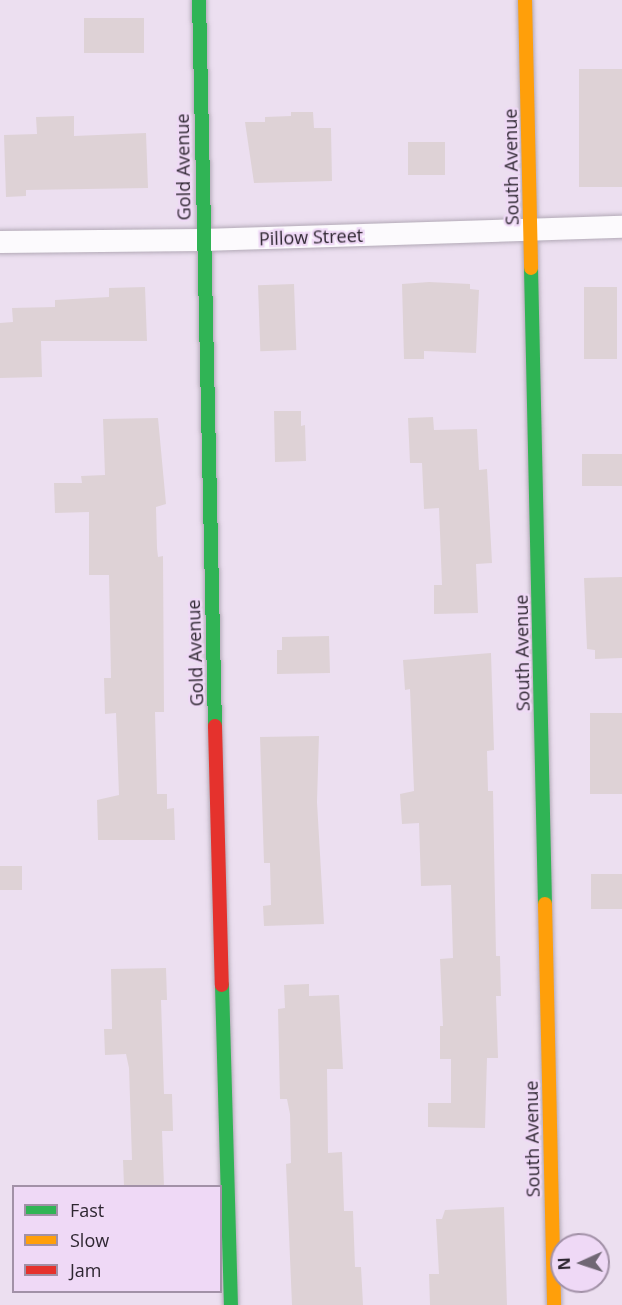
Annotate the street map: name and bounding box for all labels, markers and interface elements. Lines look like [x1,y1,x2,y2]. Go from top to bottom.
street label: South Avenue [499,109,523,225]
street label: Gold Avenue [171,113,195,221]
street label: Pillow Street [259,224,363,250]
street label: South Avenue [510,595,534,711]
street label: Gold Avenue [182,599,208,707]
street label: South Avenue [520,1081,544,1197]
legend [12,1185,222,1293]
text: Fast [70,1198,104,1222]
text: Slow [70,1228,109,1252]
north arrow [550,1233,610,1293]
text: N [553,1257,575,1271]
text: Jam [70,1258,102,1282]

